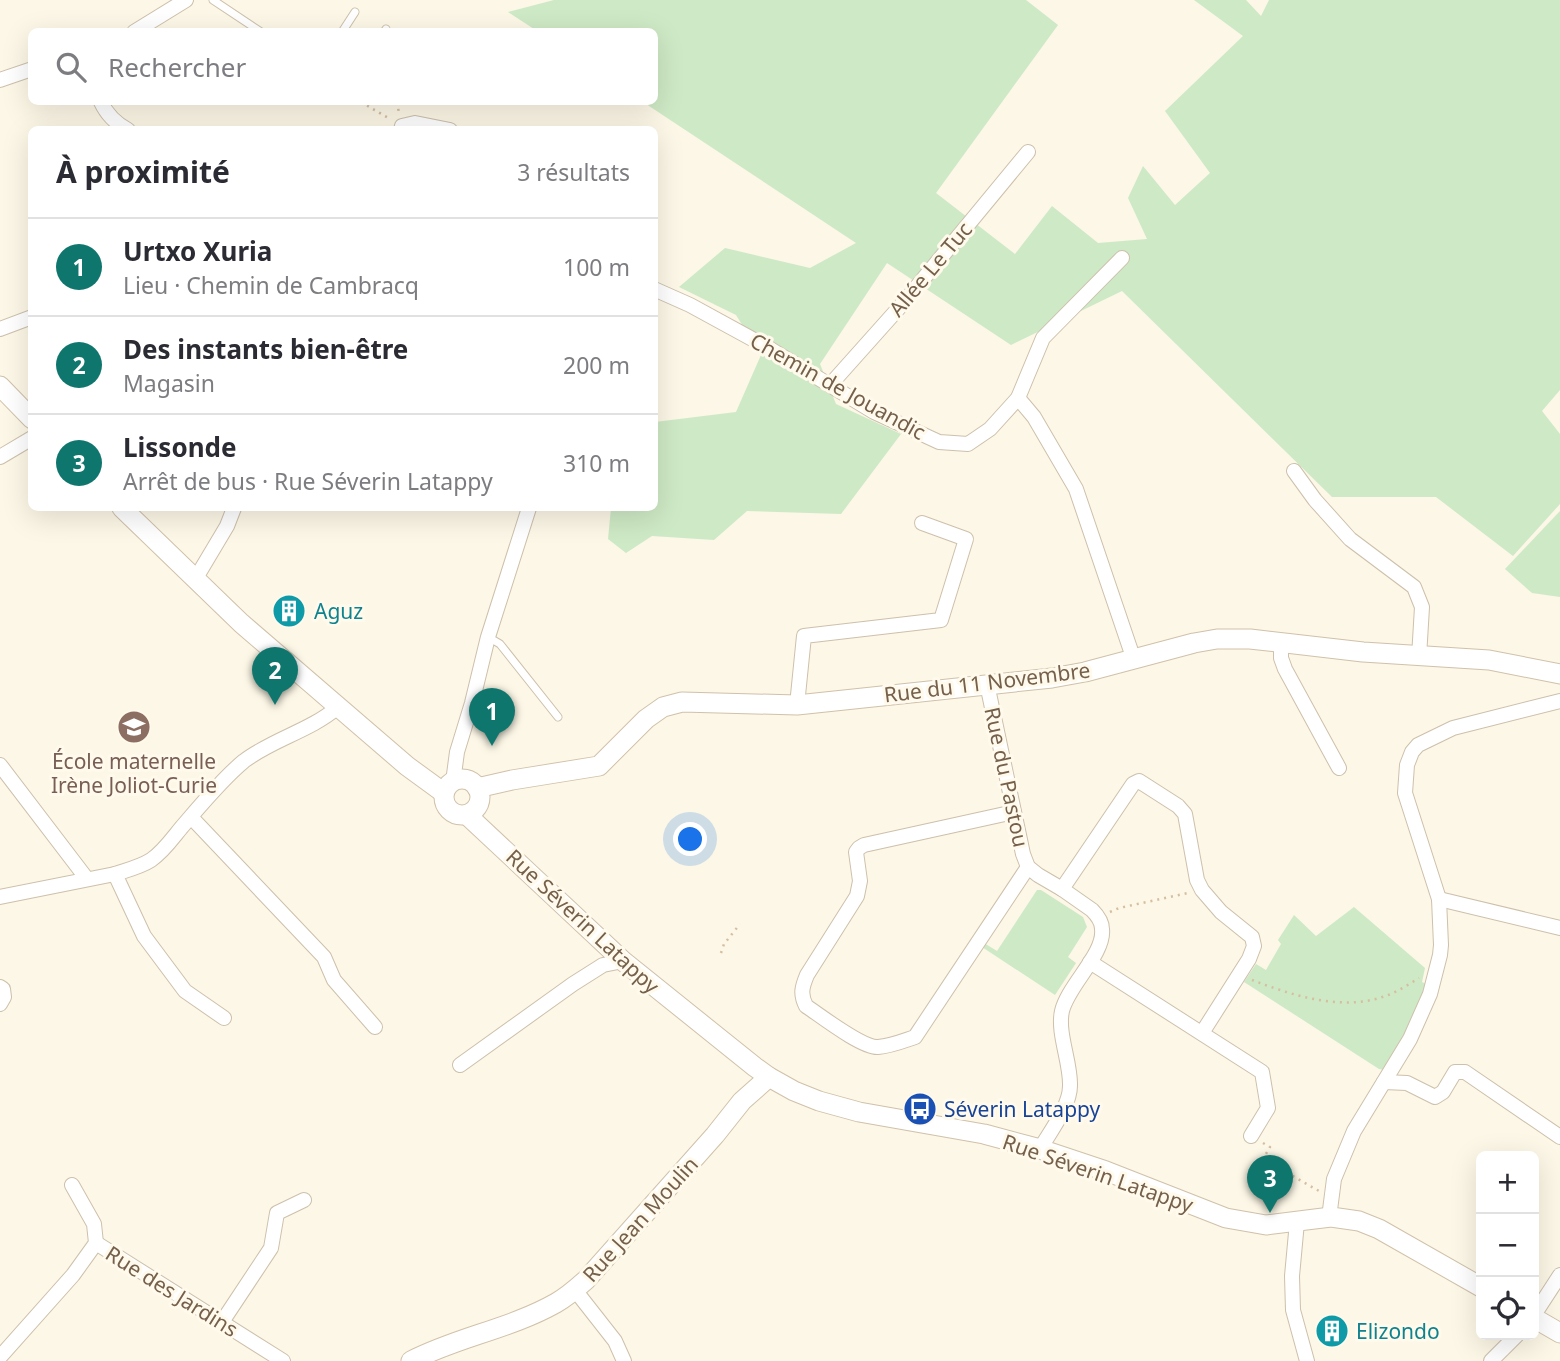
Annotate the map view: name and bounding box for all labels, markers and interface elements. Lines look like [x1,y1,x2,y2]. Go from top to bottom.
search box [28,28,658,105]
icon: search [52,48,90,86]
text: Rechercher [108,49,246,85]
text: À proximité [56,151,230,192]
text: 3 résultats [517,156,630,188]
street label: Allée Le Tuc [882,216,978,322]
text: Urtxo Xuria [123,233,272,269]
text: 1 [72,251,86,283]
text: 100 m [563,251,630,283]
text: Lieu · Chemin de Cambracq [123,269,419,301]
street label: Chemin de Jouandic [745,326,931,446]
text: Des instants bien-être [123,331,408,367]
text: 2 [72,349,86,381]
text: 200 m [563,349,630,381]
text: Magasin [123,367,215,399]
text: Lissonde [123,429,237,465]
text: 3 [72,447,86,479]
text: 310 m [563,447,630,479]
text: Arrêt de bus · Rue Séverin Latappy [123,465,493,497]
building icon: Aguz [270,592,308,630]
place label: Aguz [314,597,363,625]
pin: 2 [252,647,298,705]
street label: Rue du 11 Novembre [882,655,1092,709]
pin: 1 [469,688,515,746]
street label: Rue du Pastou [978,704,1036,850]
school or university icon: École maternelle Irène Joliot-Curie [115,708,153,746]
place label: École maternelle Irène Joliot-Curie [51,747,217,799]
your location [673,822,707,856]
street label: Rue Séverin Latappy [500,843,666,999]
bus stop icon: Séverin Latappy [901,1090,939,1128]
place label: Séverin Latappy [944,1095,1101,1123]
street label: Rue Séverin Latappy [999,1127,1197,1219]
street label: Rue Jean Moulin [576,1150,704,1288]
map controls [1476,1151,1539,1340]
button: + [1476,1151,1539,1214]
pin: 3 [1247,1155,1293,1213]
button: − [1476,1214,1539,1277]
street label: Rue des Jardins [101,1239,243,1343]
button: locate [1476,1277,1539,1340]
building icon: Elizondo [1313,1312,1351,1350]
place label: Elizondo [1356,1317,1440,1345]

